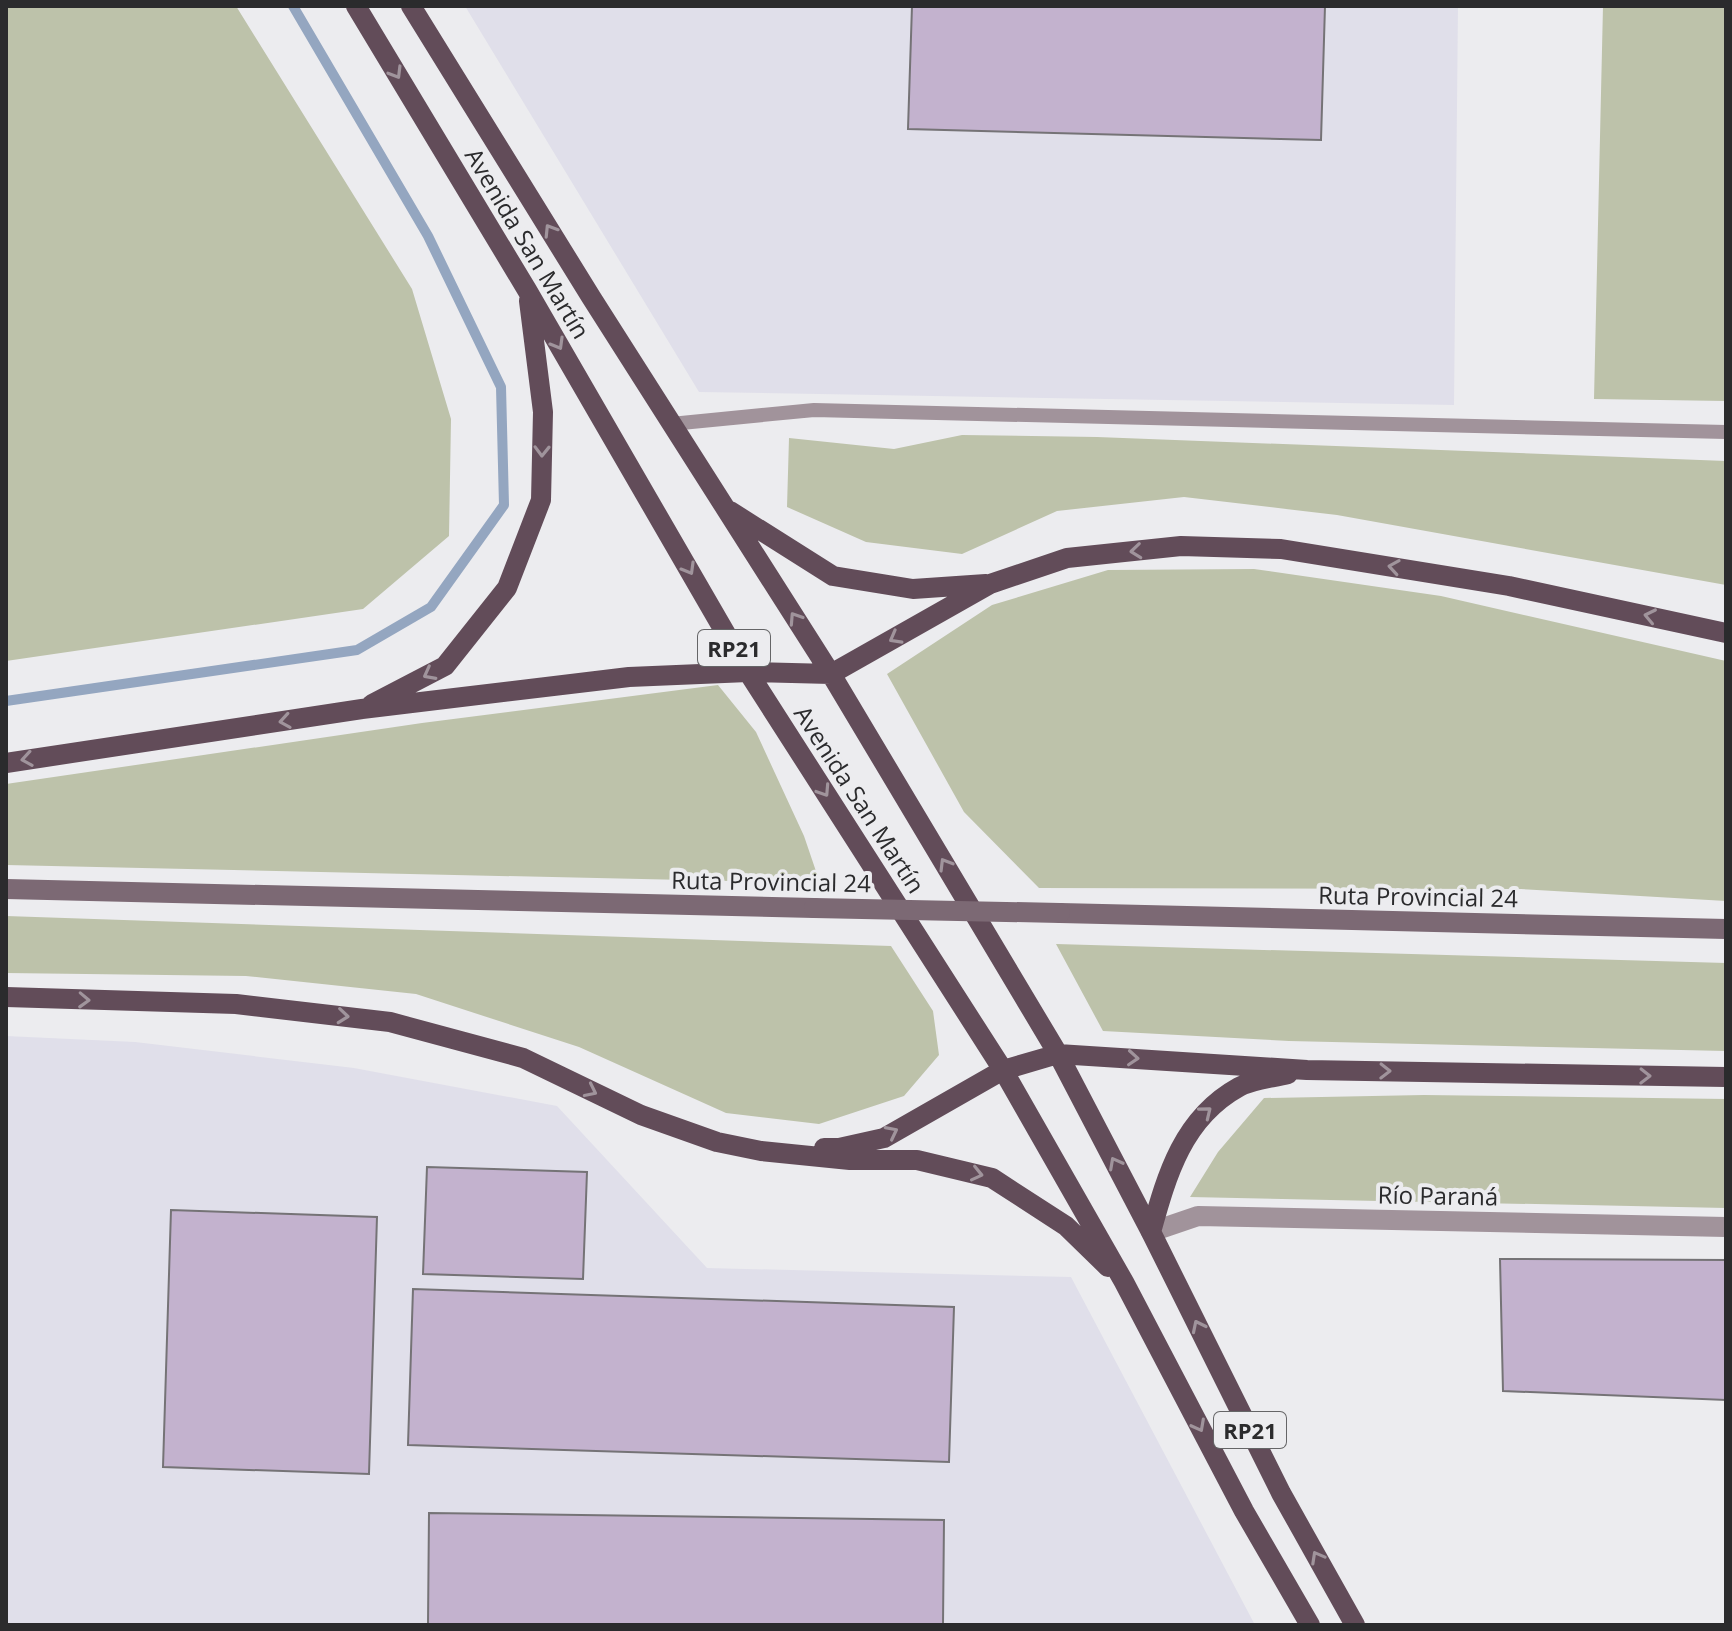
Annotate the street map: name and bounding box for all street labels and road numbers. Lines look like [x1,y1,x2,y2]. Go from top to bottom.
street label: Avenida San Martín [458,141,598,345]
road number: RP21 [698,630,770,666]
street label: Avenida San Martín [787,699,933,899]
street label: Ruta Provincial 24 [671,863,871,899]
street label: Ruta Provincial 24 [1318,878,1518,914]
street label: Río Paraná [1377,1177,1499,1213]
road number: RP21 [1214,1412,1286,1448]

